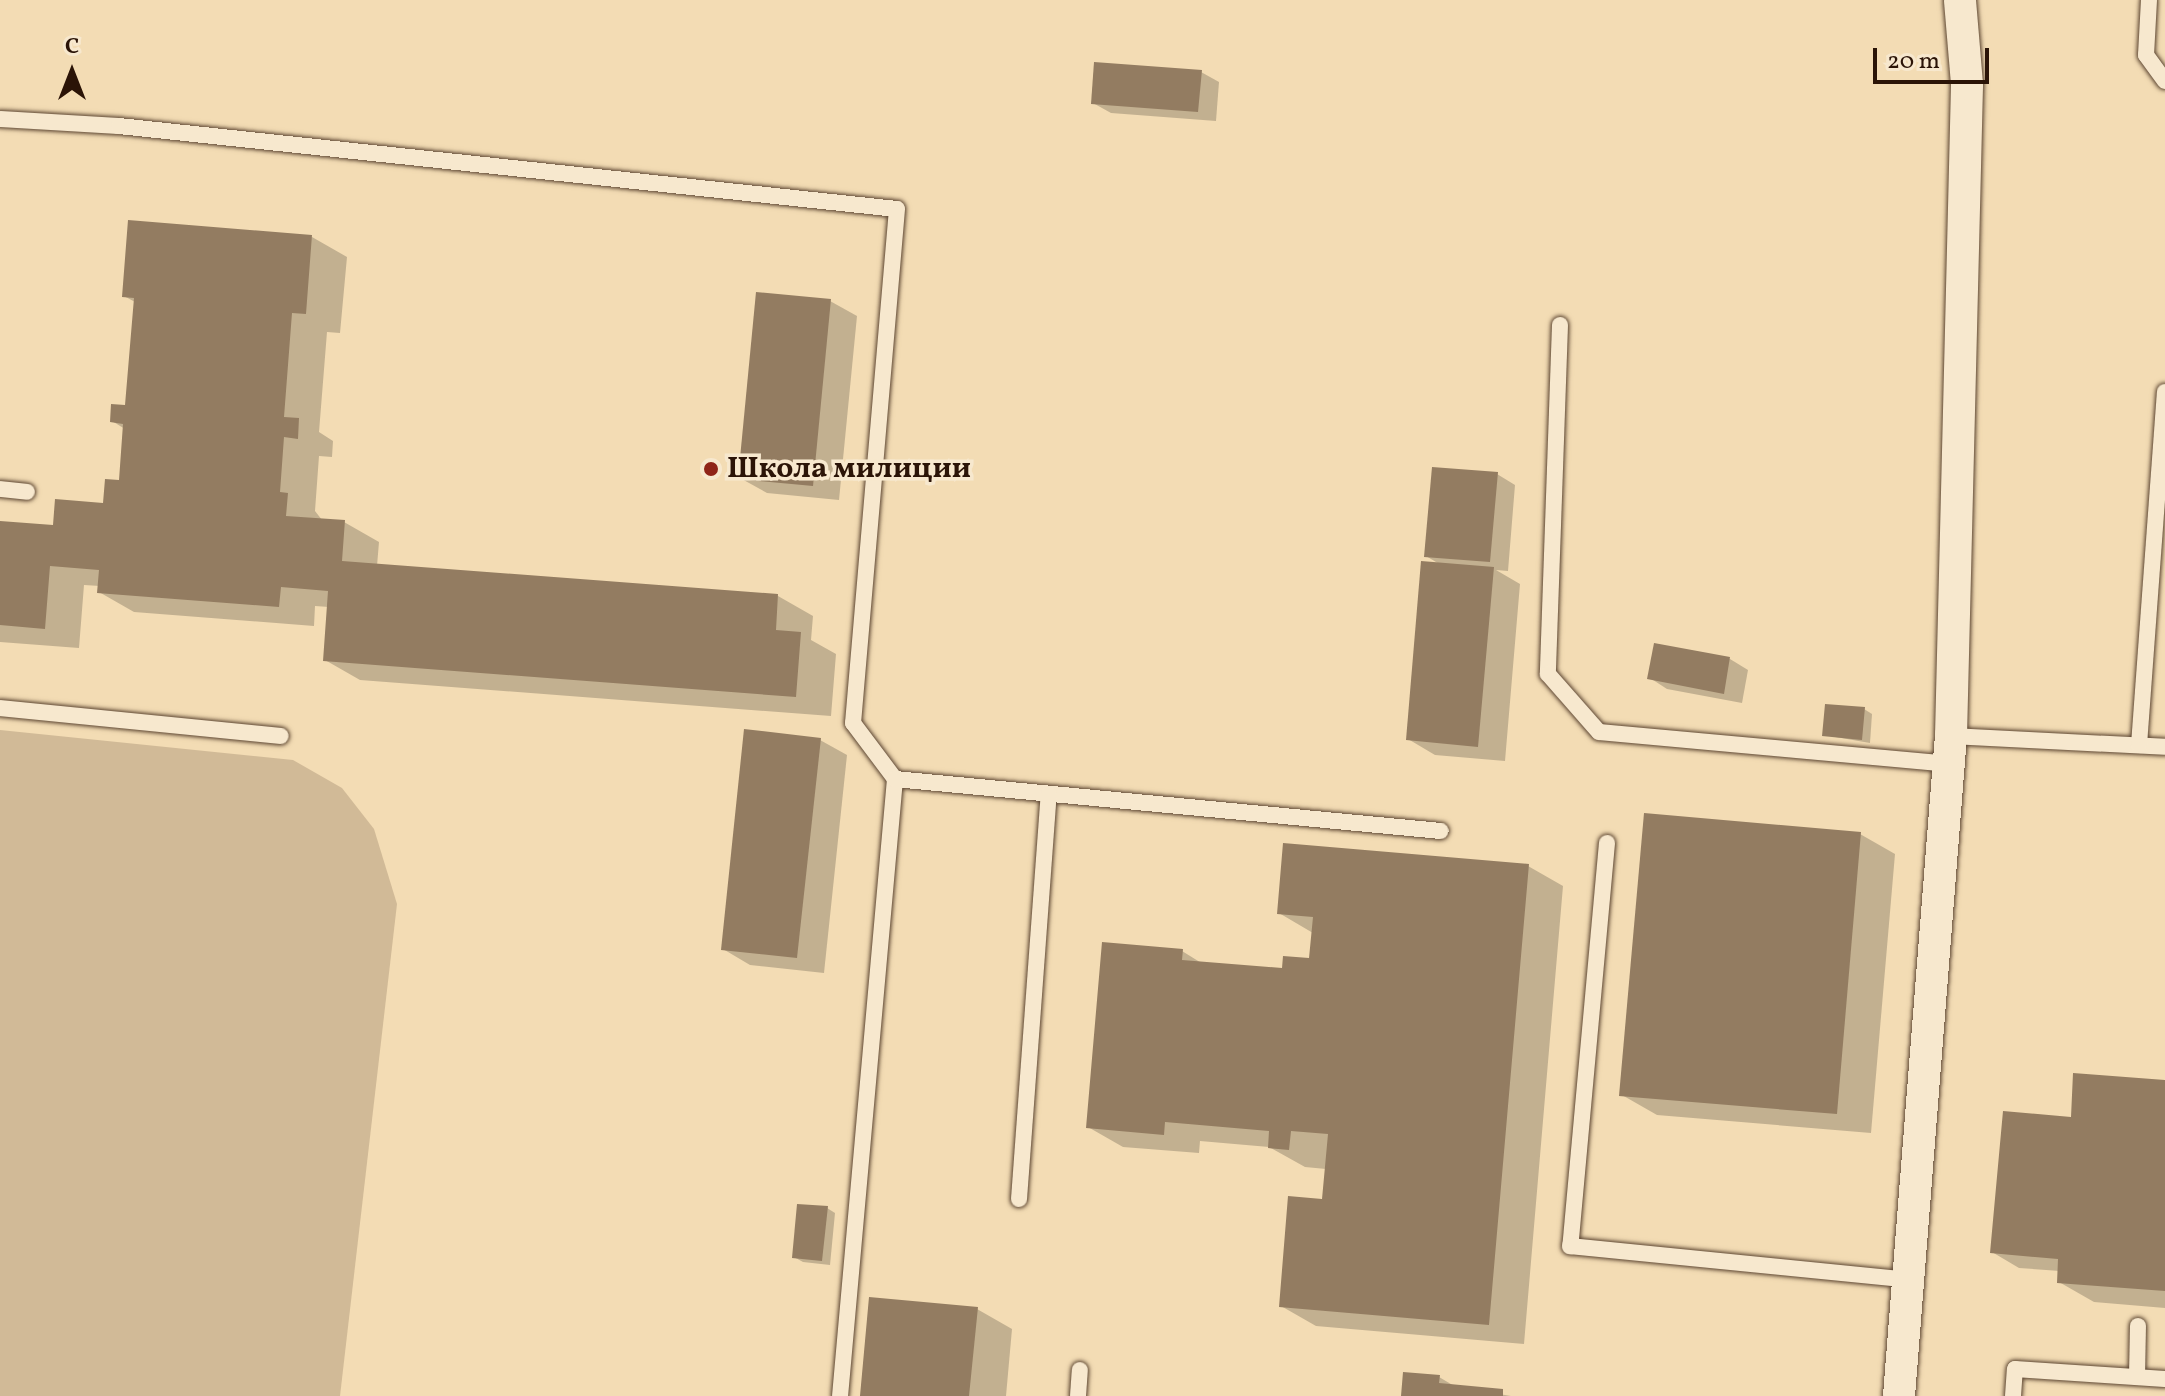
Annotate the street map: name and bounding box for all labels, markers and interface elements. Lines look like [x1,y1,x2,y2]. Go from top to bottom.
north arrow [32,32,112,112]
text: С [65,32,79,63]
scale bar [1877,32,1993,82]
text: 20 m [1887,45,1940,79]
place label: Школа милиции [727,451,971,487]
marker: Школа милиции [702,460,720,478]

